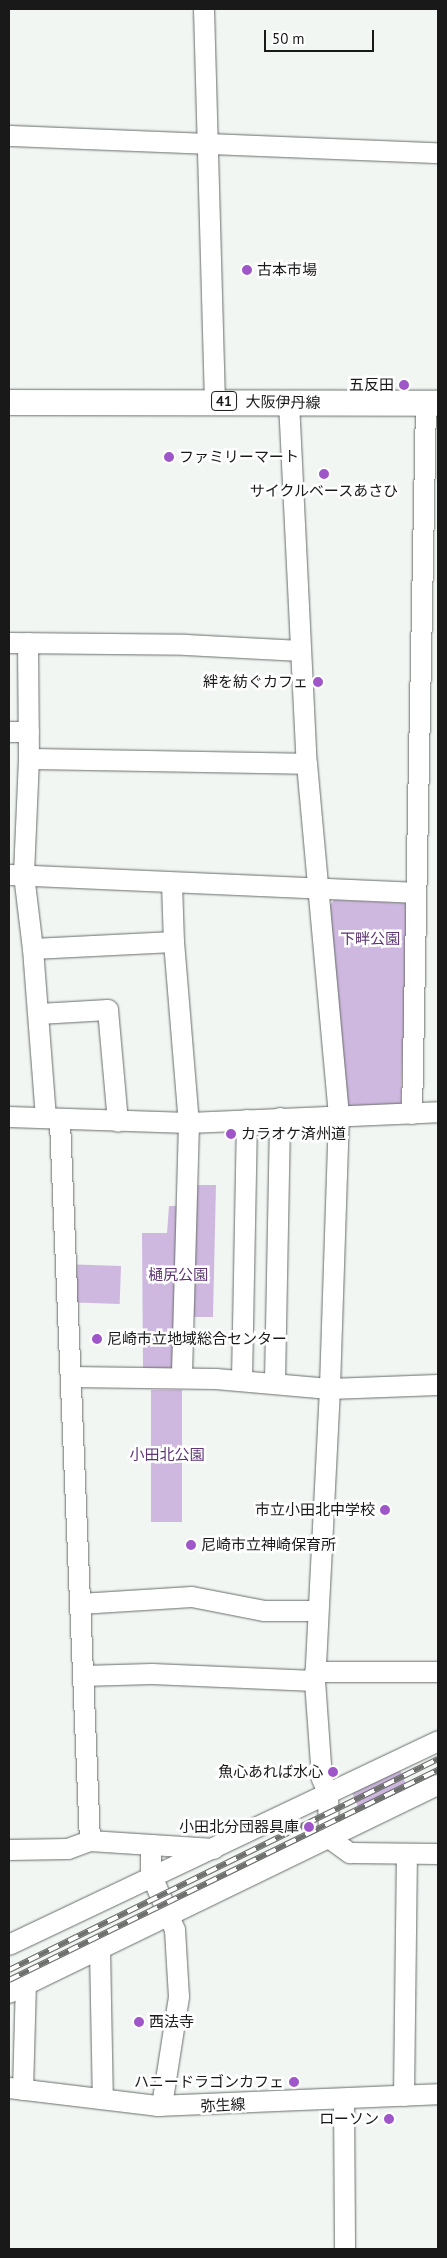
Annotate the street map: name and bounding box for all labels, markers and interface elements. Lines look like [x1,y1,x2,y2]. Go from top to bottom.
scale bar [267,20,377,52]
text: 50 m [272,29,305,48]
place label: 古本市場 [257,261,317,279]
marker: 古本市場 [241,264,253,276]
place label: 五反田 [349,376,394,394]
marker: 五反田 [398,379,410,391]
road number: 41 [210,390,238,412]
street label: 大阪伊丹線 [245,392,321,412]
place label: ファミリーマート [179,448,299,466]
marker: ファミリーマート [163,451,175,463]
marker: サイクルベースあさひ [318,468,330,480]
place label: サイクルベースあさひ [249,482,399,500]
place label: 絆を紡ぐカフェ [203,673,308,691]
marker: 絆を紡ぐカフェ [312,676,324,688]
park label: 下畔公園 [340,930,400,948]
place label: カラオケ済州道 [241,1125,346,1143]
marker: カラオケ済州道 [225,1128,237,1140]
park label: 樋尻公園 [148,1266,208,1284]
place label: 尼崎市立地域総合センター [107,1330,287,1348]
marker: 尼崎市立地域総合センター [91,1333,103,1345]
park label: 小田北公園 [130,1446,204,1464]
place label: 市立小田北中学校 [255,1501,375,1519]
marker: 市立小田北中学校 [379,1504,391,1516]
place label: 尼崎市立神崎保育所 [201,1536,336,1554]
marker: 尼崎市立神崎保育所 [185,1539,197,1551]
place label: 魚心あれば水心 [218,1763,323,1781]
marker: 魚心あれば水心 [327,1766,339,1778]
place label: 小田北分団器具庫 [179,1818,299,1836]
marker: 小田北分団器具庫 [303,1821,315,1833]
place label: 西法寺 [149,2013,194,2031]
marker: 西法寺 [133,2016,145,2028]
place label: ハニードラゴンカフェ [134,2073,284,2091]
marker: ハニードラゴンカフェ [288,2076,300,2088]
street label: 弥生線 [200,2095,246,2115]
place label: ローソン [319,2110,379,2128]
marker: ローソン [383,2113,395,2125]

